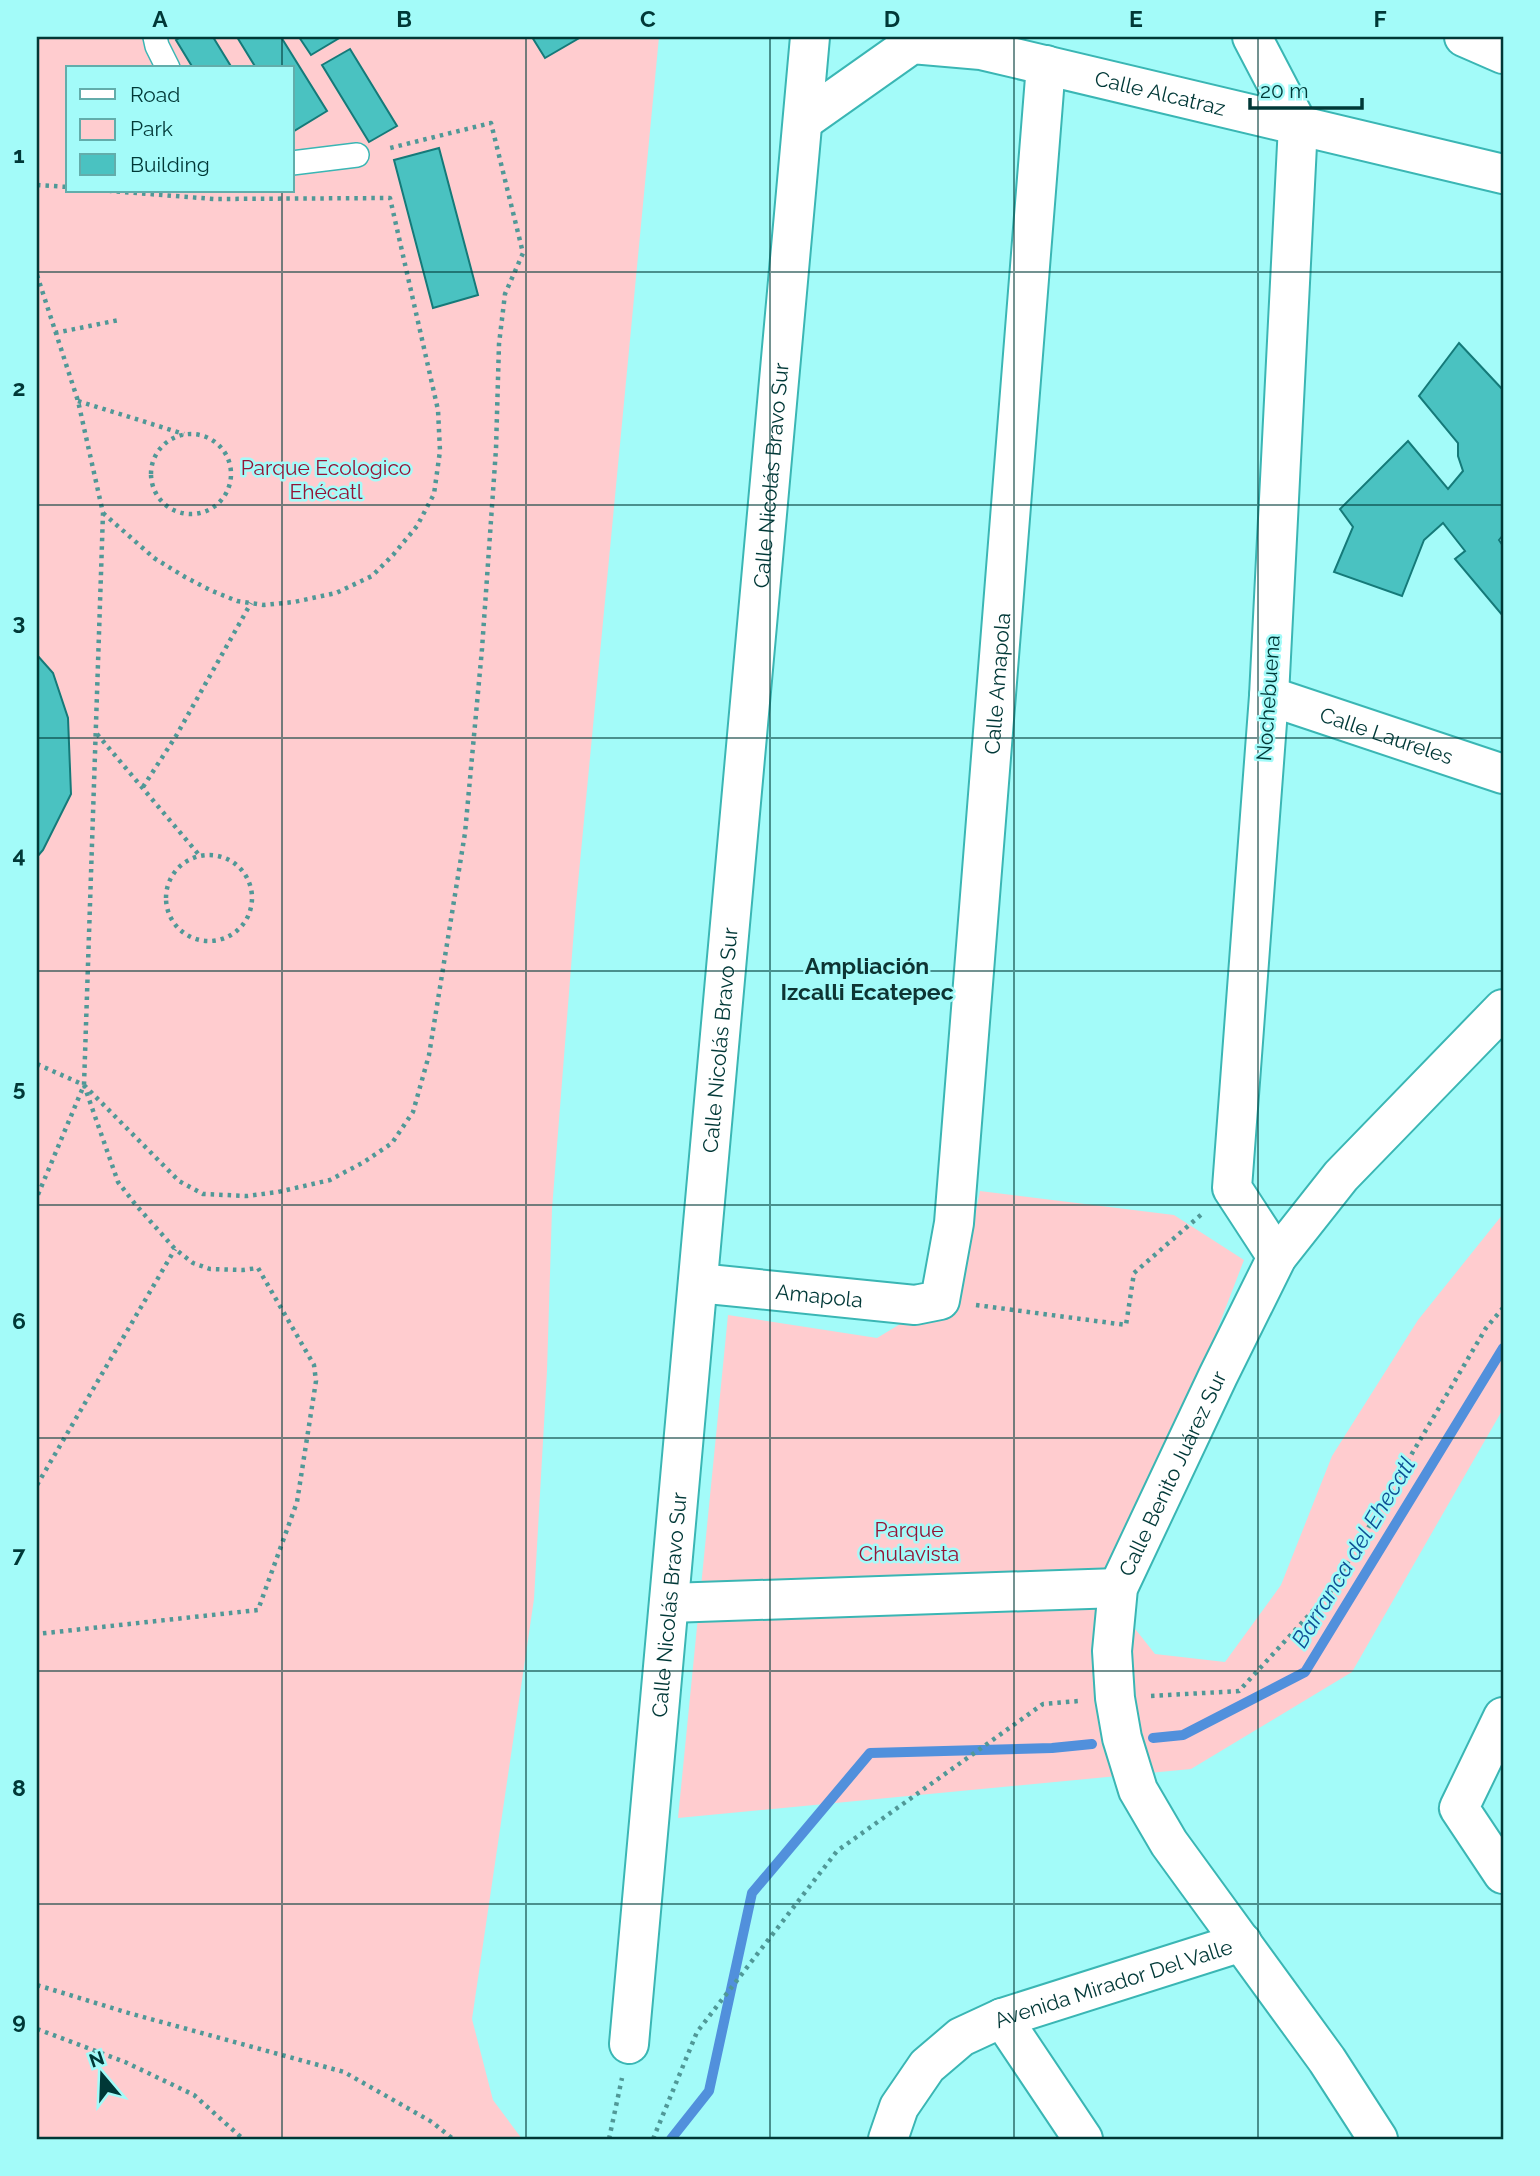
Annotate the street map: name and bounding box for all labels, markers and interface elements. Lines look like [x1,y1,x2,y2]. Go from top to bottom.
text: A [152,5,168,32]
text: B [396,5,412,32]
text: C [640,5,656,32]
text: D [884,5,900,32]
text: E [1129,5,1143,32]
text: F [1373,5,1387,32]
street label: Calle Alcatraz [1093,65,1228,120]
legend [66,66,294,192]
scale bar [1250,66,1362,110]
text: 20 m [1260,78,1308,103]
text: Road [130,82,180,107]
text: Park [130,116,173,141]
text: 1 [13,141,25,168]
text: Building [130,152,210,177]
street label: Calle Nicolás Bravo Sur [748,361,793,589]
text: 2 [13,374,25,401]
park label: Parque Ecologico Ehécatl [241,455,411,504]
text: 3 [13,608,25,635]
street label: Calle Amapola [979,612,1015,755]
street label: Nochebuena [1251,634,1285,762]
street label: Calle Laureles [1317,701,1456,769]
text: 4 [12,841,26,868]
street label: Calle Nicolás Bravo Sur [697,926,742,1154]
district label: Ampliación Izcalli Ecatepec [780,952,954,1005]
text: 5 [13,1074,26,1101]
street label: Amapola [775,1278,864,1312]
text: 6 [12,1307,26,1334]
street label: Calle Benito Juárez Sur [1113,1366,1231,1580]
water label: Barranca del Ehecatl [1286,1452,1420,1652]
street label: Calle Nicolás Bravo Sur [646,1490,691,1719]
park label: Parque Chulavista [859,1517,959,1566]
text: 7 [13,1540,26,1567]
text: 8 [12,1774,26,1801]
street label: Avenida Mirador Del Valle [990,1933,1235,2033]
text: 9 [12,2007,26,2034]
north arrow [66,2039,136,2110]
text: N [86,2046,107,2072]

